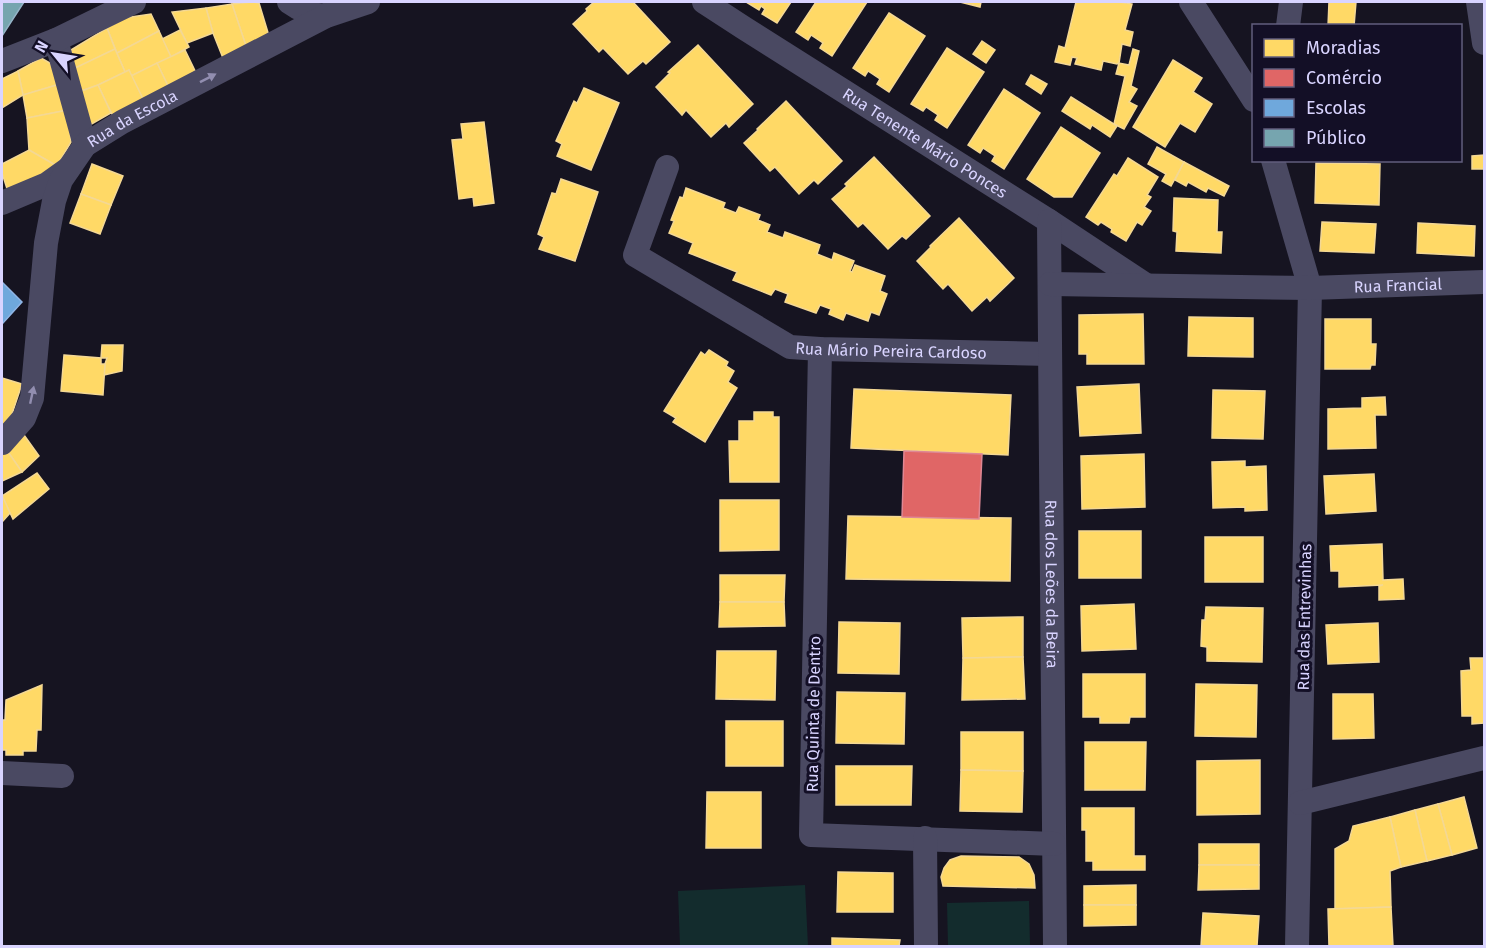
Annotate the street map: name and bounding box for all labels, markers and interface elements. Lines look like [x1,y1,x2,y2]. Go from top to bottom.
north arrow [24,24,84,84]
legend [1252,24,1462,162]
text: N [31,37,52,56]
text: Moradias [1306,37,1380,59]
text: Comércio [1306,67,1382,89]
one-way arrow [200,73,217,83]
street label: Rua Tenente Mário Ponces [839,84,1010,202]
street label: Rua da Escola [84,86,181,151]
text: Escolas [1306,97,1366,119]
text: Público [1306,127,1366,149]
street label: Rua Francial [1353,274,1443,296]
street label: Rua Mário Pereira Cardoso [795,338,987,363]
one-way arrow [27,385,37,404]
street label: Rua dos Leões da Beira [1041,500,1062,668]
street label: Rua das Entrevinhas [1294,543,1315,691]
street label: Rua Quinta de Dentro [803,636,824,792]

